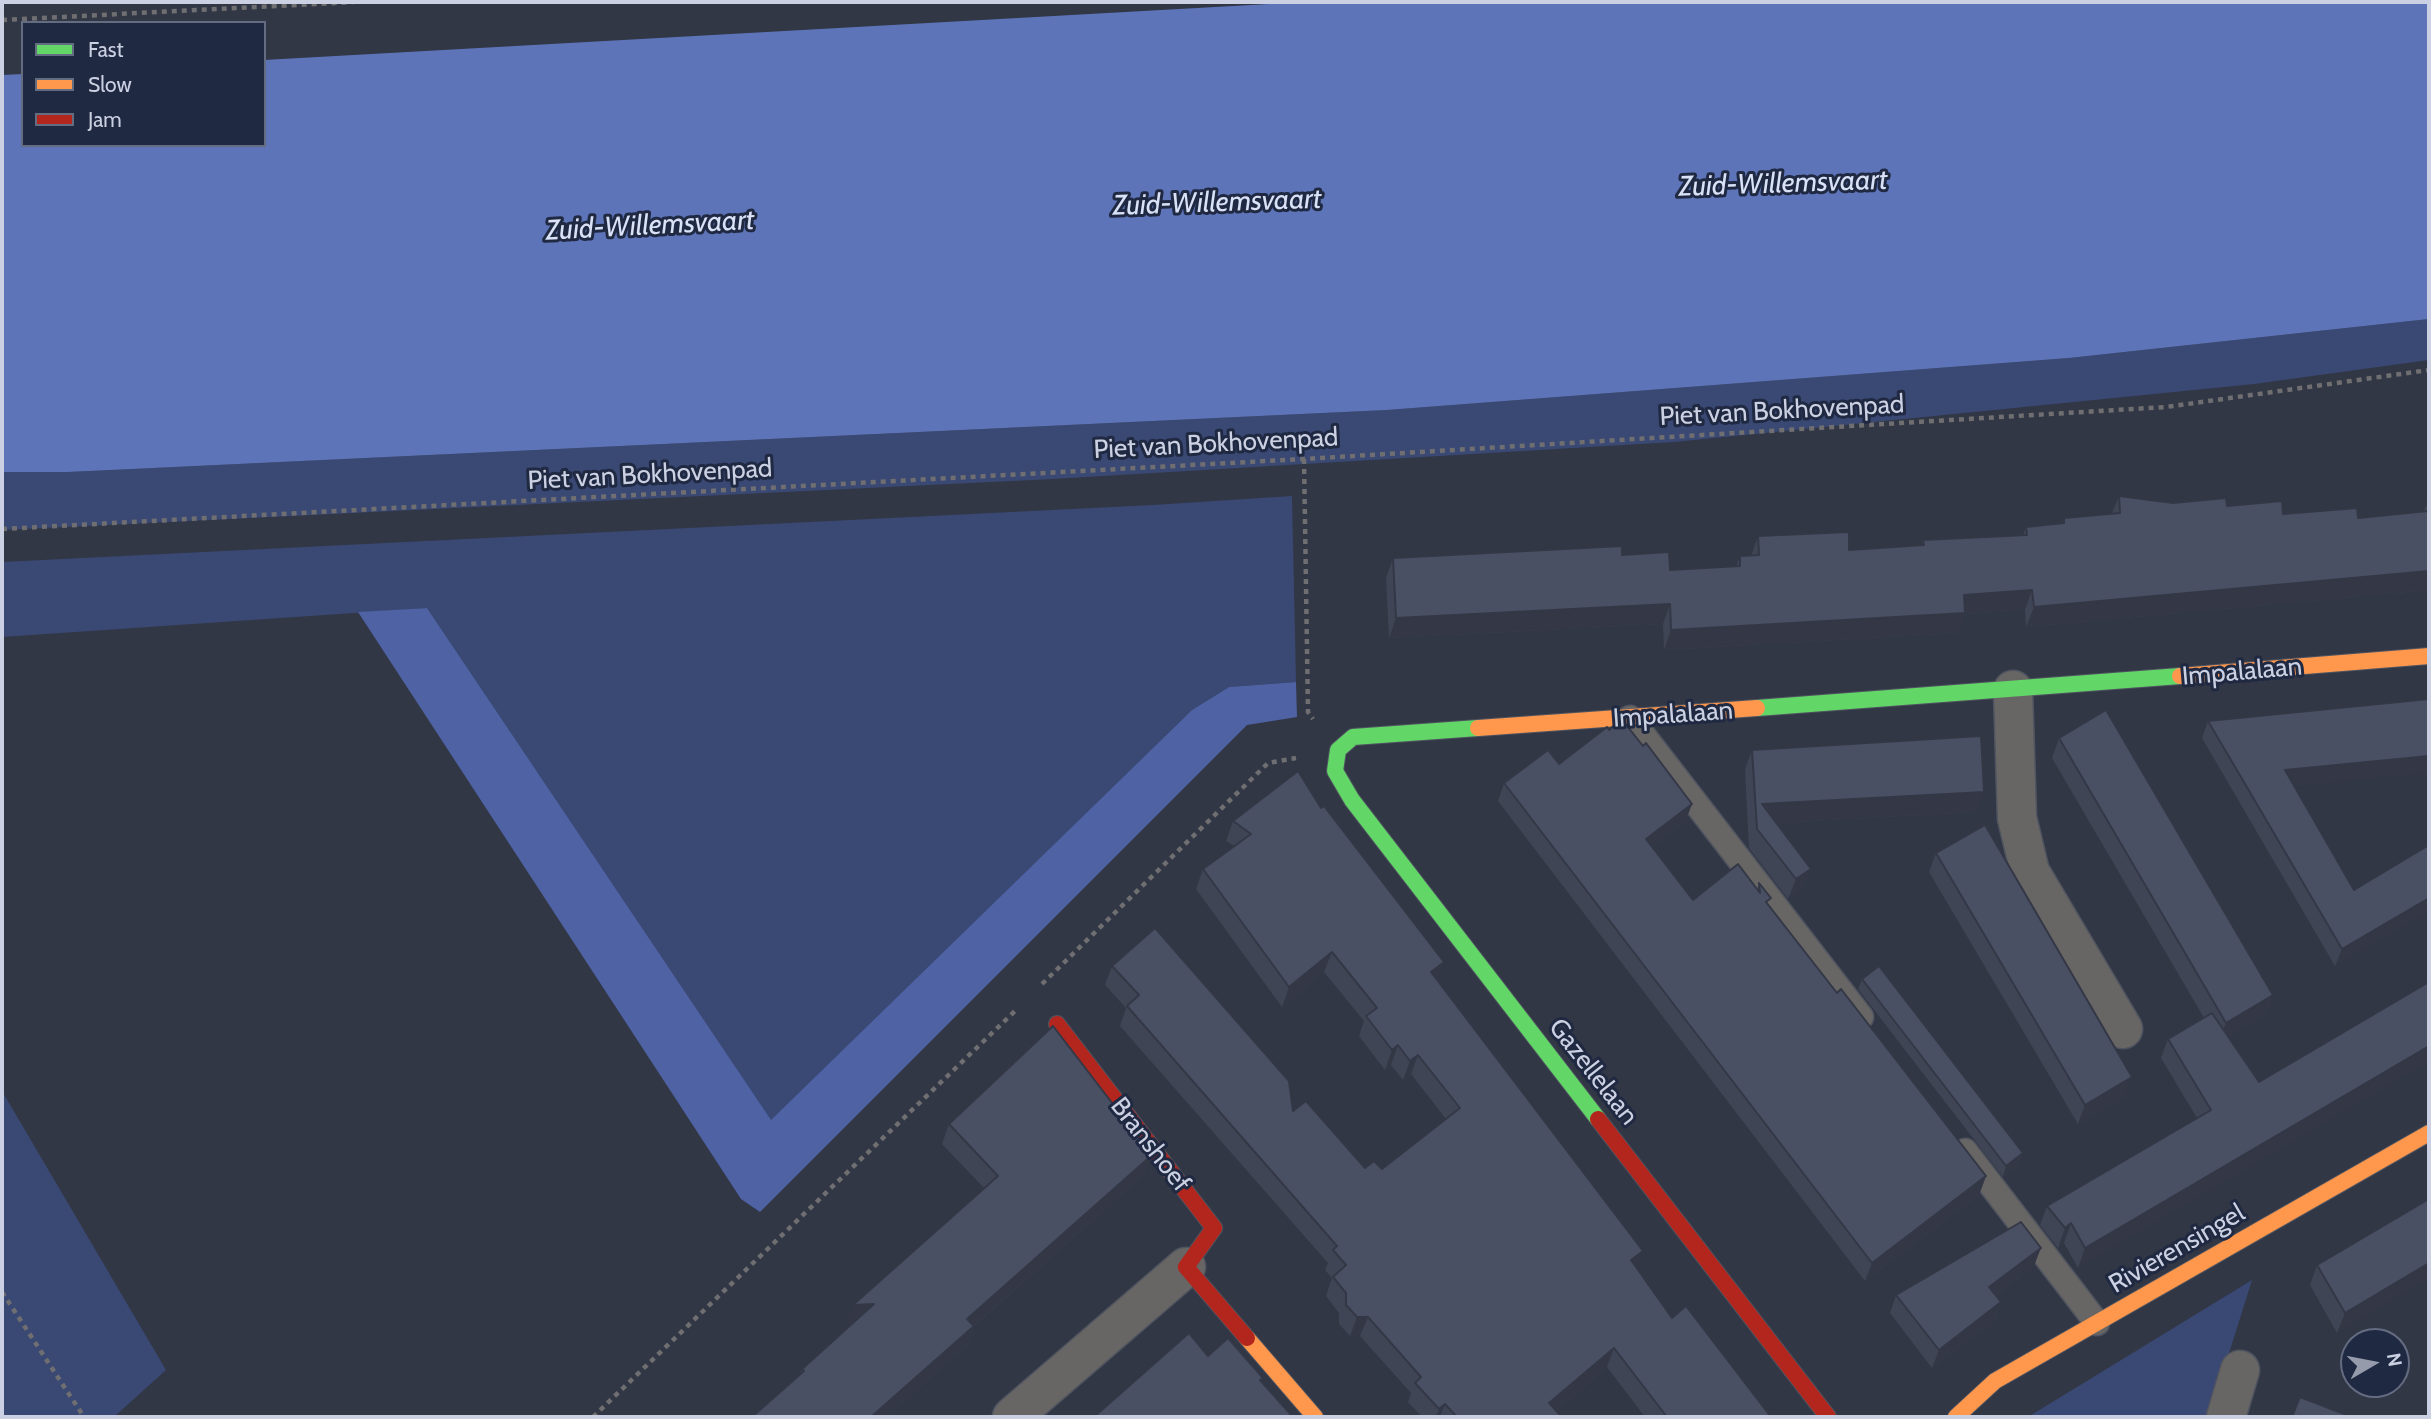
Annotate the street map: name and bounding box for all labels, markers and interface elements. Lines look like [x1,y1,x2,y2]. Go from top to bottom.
legend [21,21,266,147]
text: Fast [88,37,124,62]
text: Slow [88,72,132,97]
text: Jam [88,107,122,132]
water label: Zuid-Willemsvaart [1678,164,1888,204]
water label: Zuid-Willemsvaart [1112,183,1322,223]
water label: Zuid-Willemsvaart [545,204,755,248]
street label: Piet van Bokhovenpad [1659,389,1905,433]
street label: Piet van Bokhovenpad [1093,422,1339,466]
street label: Piet van Bokhovenpad [527,453,773,497]
street label: Impalalaan [2181,651,2303,693]
street label: Impalalaan [1612,695,1734,735]
street label: Gazellelaan [1542,1013,1644,1131]
street label: Branshoef [1103,1091,1197,1199]
street label: Rivierensingel [2104,1198,2250,1300]
north arrow [2340,1328,2410,1398]
text: N [2382,1351,2407,1368]

